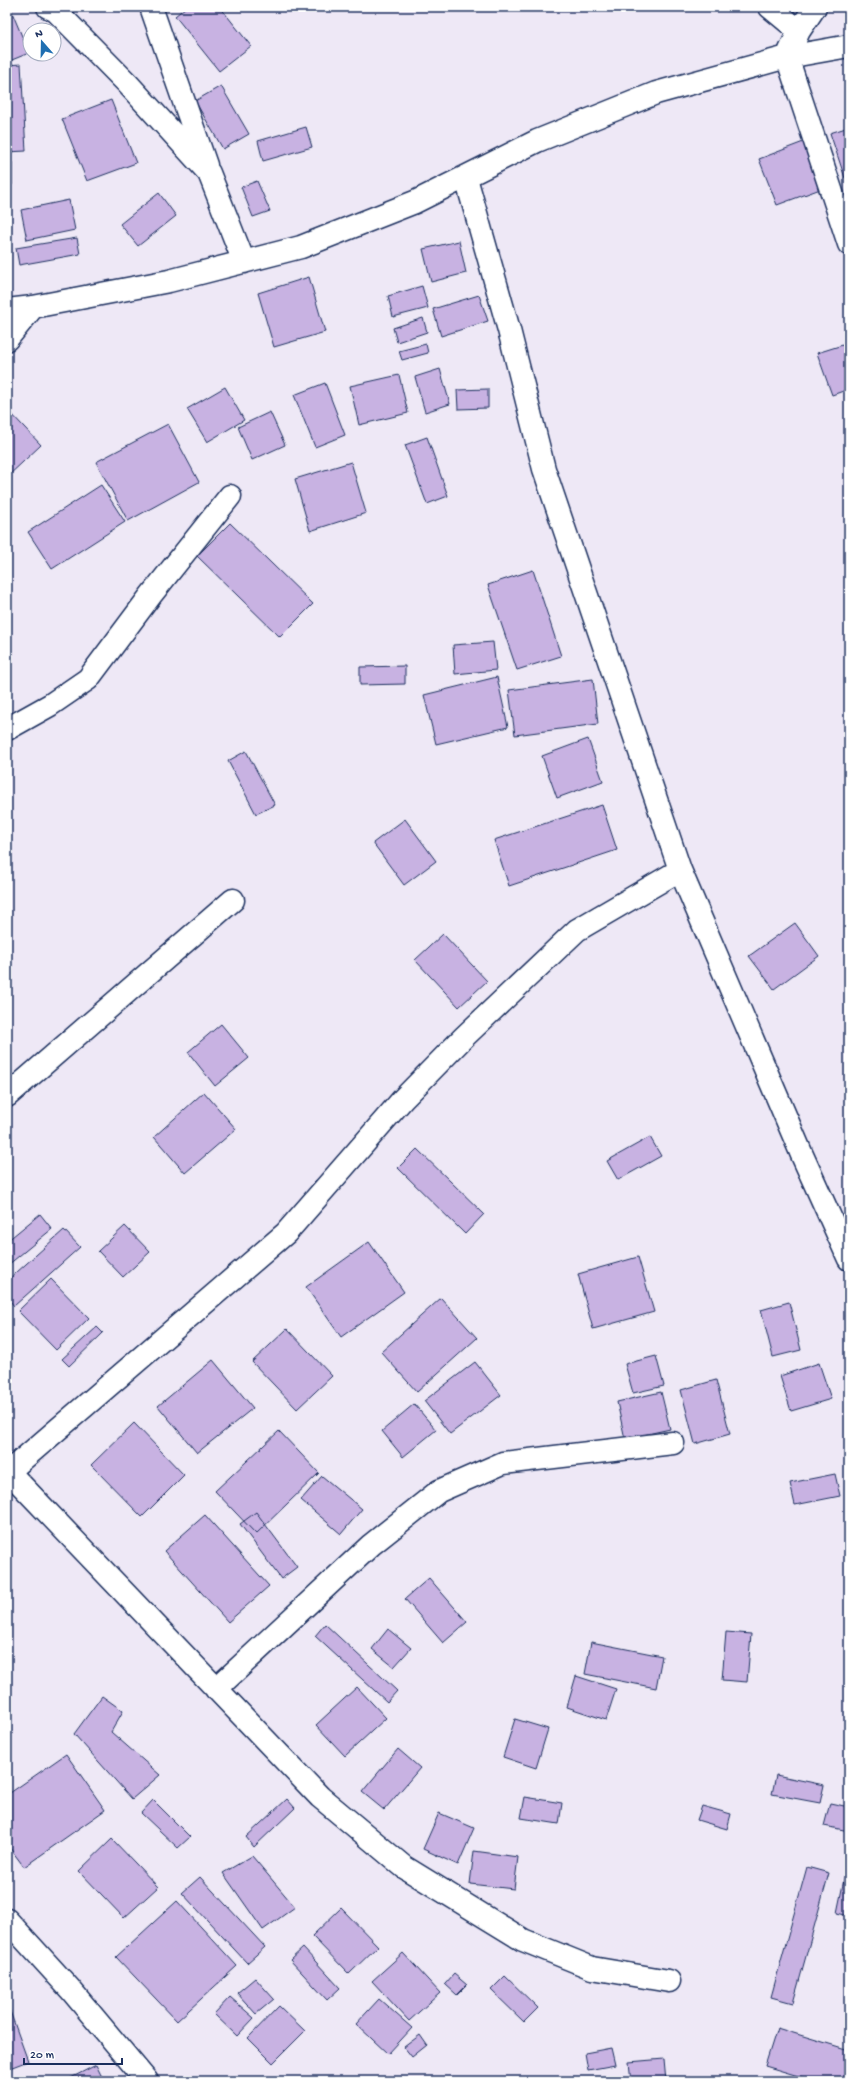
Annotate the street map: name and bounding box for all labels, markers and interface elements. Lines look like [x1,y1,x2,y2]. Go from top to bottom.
north arrow [22,22,62,62]
text: N [34,28,45,41]
scale bar [24,2040,122,2066]
text: 20 m [30,2049,55,2063]

